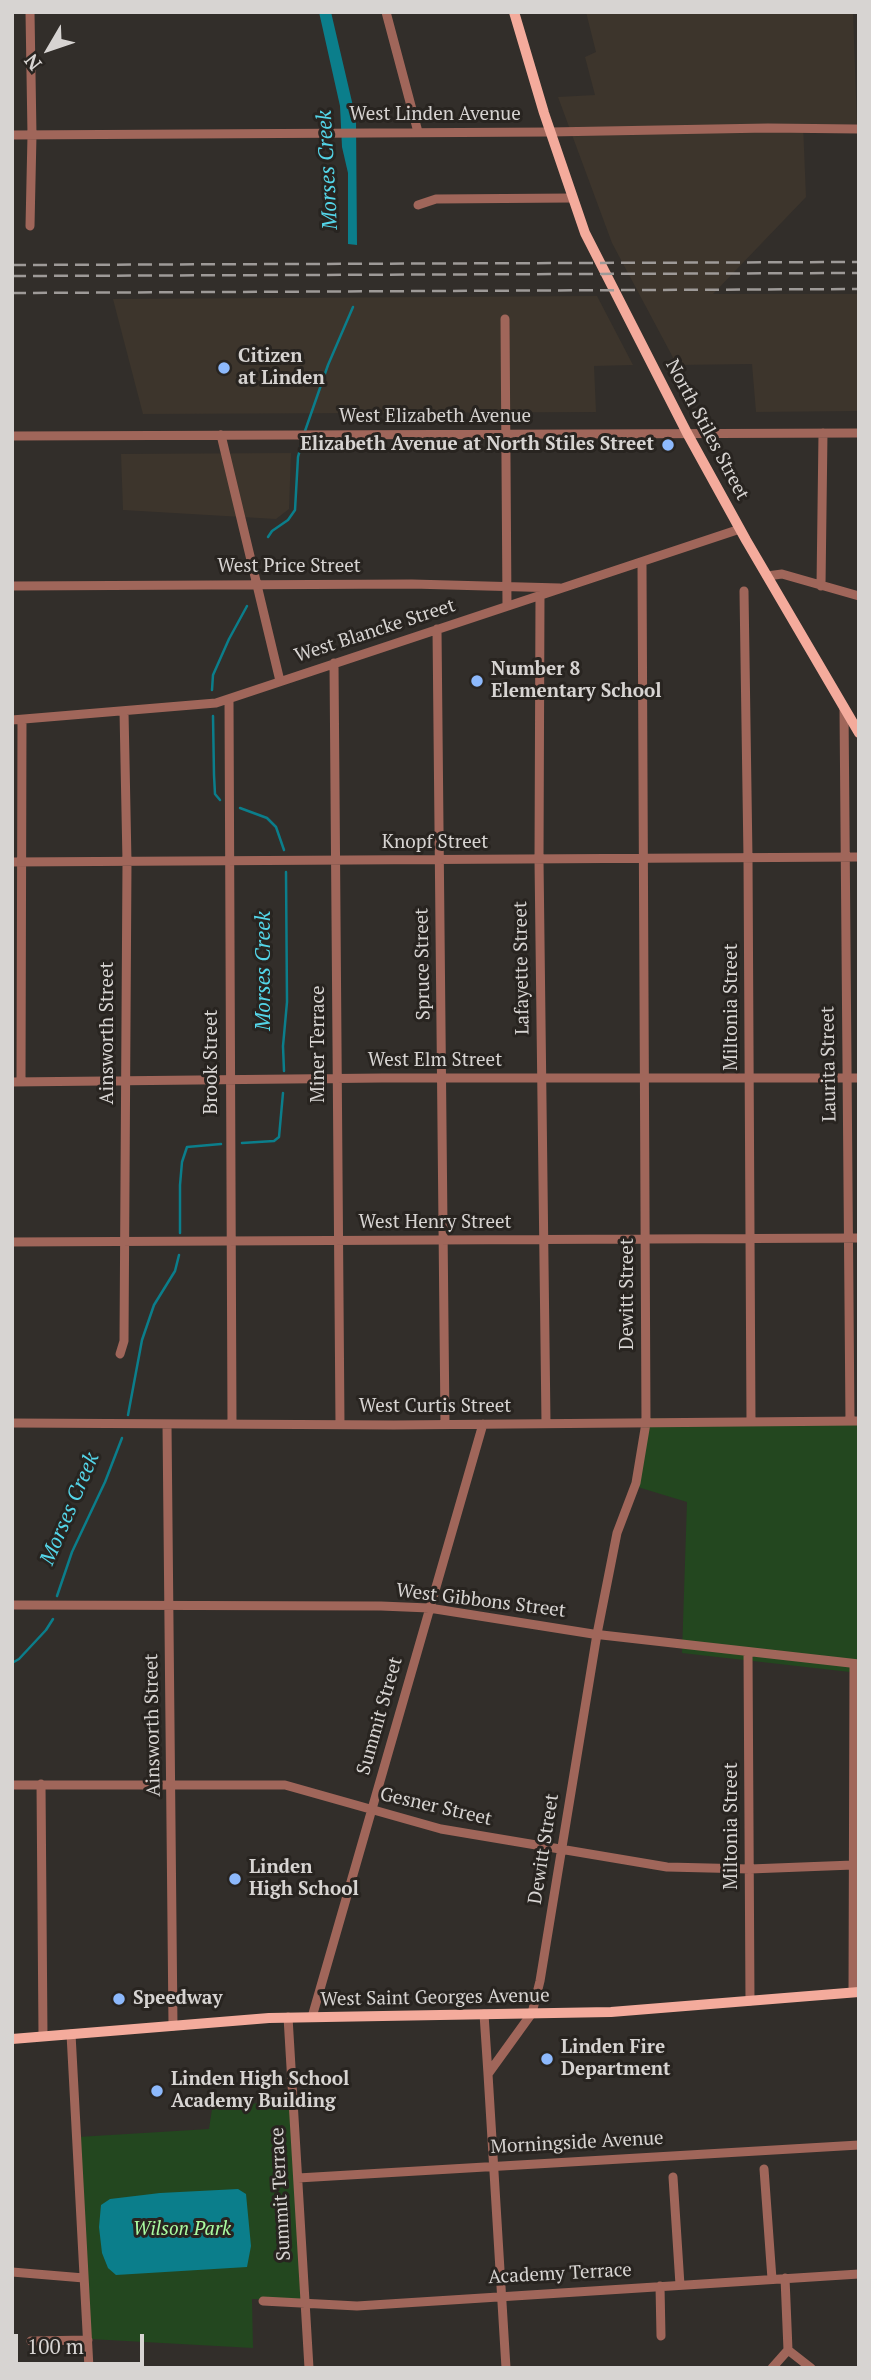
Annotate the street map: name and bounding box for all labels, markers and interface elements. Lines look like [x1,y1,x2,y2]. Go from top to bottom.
north arrow [14,14,84,84]
text: N [18,49,47,76]
street label: West Linden Avenue [349,104,521,126]
water label: Morses Creek [312,110,344,230]
place label: Citizen at Linden [238,346,325,390]
street label: North Stiles Street [660,356,754,504]
marker: Citizen at Linden [216,360,232,376]
street label: West Elizabeth Avenue [339,406,531,428]
place label: Elizabeth Avenue at North Stiles Street [300,434,654,456]
marker: Elizabeth Avenue at North Stiles Street [660,437,676,453]
street label: West Price Street [217,556,361,578]
street label: West Blancke Street [292,594,458,668]
place label: Number 8 Elementary School [491,659,662,703]
marker: Number 8 Elementary School [469,673,485,689]
street label: Knopf Street [382,832,488,854]
street label: Lafayette Street [509,901,535,1035]
street label: Spruce Street [411,908,435,1020]
water label: Morses Creek [251,911,277,1031]
street label: Miltonia Street [721,943,743,1071]
street label: Ainsworth Street [97,961,119,1105]
street label: Miner Terrace [308,985,330,1103]
street label: Laurita Street [817,1006,841,1122]
street label: Brook Street [201,1009,223,1115]
street label: West Elm Street [368,1050,502,1072]
street label: West Henry Street [358,1212,512,1234]
street label: Dewitt Street [617,1238,639,1350]
street label: West Curtis Street [359,1396,511,1418]
water label: Morses Creek [35,1449,105,1569]
street label: West Gibbons Street [395,1579,567,1623]
street label: Ainsworth Street [140,1653,166,1797]
street label: Summit Street [352,1654,408,1778]
street label: Miltonia Street [721,1762,743,1890]
street label: Gesner Street [378,1783,494,1831]
street label: Dewitt Street [524,1792,564,1906]
place label: Linden High School [249,1857,359,1901]
marker: Linden High School [227,1871,243,1887]
street label: West Saint Georges Avenue [320,1985,550,2011]
place label: Speedway [133,1988,222,2010]
marker: Speedway [111,1991,127,2007]
place label: Linden Fire Department [561,2037,671,2081]
marker: Linden Fire Department [539,2051,555,2067]
place label: Linden High School Academy Building [171,2069,349,2113]
marker: Linden High School Academy Building [149,2083,165,2099]
street label: Summit Terrace [266,2127,296,2261]
street label: Morningside Avenue [490,2127,664,2159]
park label: Wilson Park [133,2219,231,2241]
street label: Academy Terrace [488,2259,632,2289]
scale bar [18,2320,147,2364]
text: 100 m [27,2332,84,2360]

